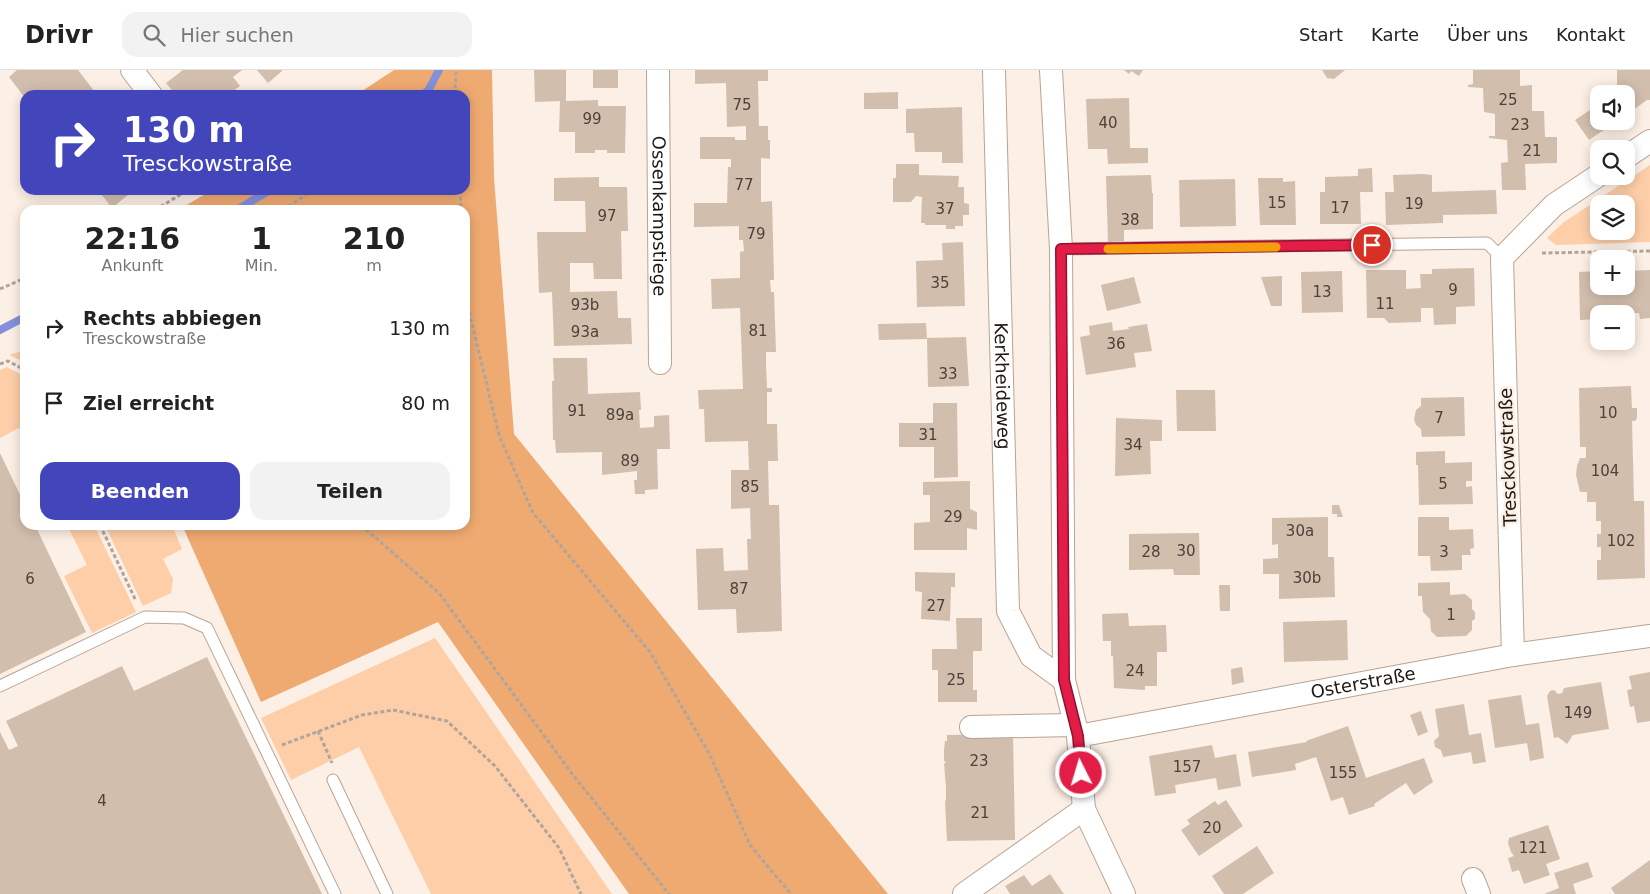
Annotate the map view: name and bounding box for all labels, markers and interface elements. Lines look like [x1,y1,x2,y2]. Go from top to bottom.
search box [122,12,472,57]
text: Drivr [25,21,92,49]
icon: search [140,21,168,49]
text: Hier suchen [180,24,294,46]
text: Start [1299,24,1343,45]
text: Karte [1371,24,1419,45]
text: Über uns [1447,24,1528,45]
text: Kontakt [1556,24,1625,45]
map controls [1590,85,1635,350]
button: sound [1590,85,1635,130]
house number: 25 [1498,91,1518,109]
house number: 75 [732,96,752,114]
icon: right [40,110,105,175]
text: 130 m [123,110,245,150]
house number: 99 [582,110,602,128]
house number: 40 [1098,114,1118,132]
house number: 23 [1510,116,1530,134]
street label: Ossenkampstiege [648,136,671,296]
button: search [1590,140,1635,185]
house number: 21 [1522,142,1542,160]
text: Tresckowstraße [123,151,292,176]
house number: 77 [734,176,754,194]
house number: 15 [1267,194,1287,212]
house number: 19 [1404,195,1424,213]
button: layers [1590,195,1635,240]
house number: 17 [1330,199,1350,217]
house number: 37 [935,200,955,218]
house number: 97 [597,207,617,225]
house number: 38 [1120,211,1140,229]
text: 22:16 [85,221,180,256]
text: 1 [251,221,272,256]
text: 210 [343,221,405,256]
pin [1351,224,1393,266]
house number: 79 [746,225,766,243]
icon: arrive [1358,231,1386,259]
button: + [1590,250,1635,295]
text: Ankunft [101,256,163,275]
text: Min. [245,256,278,275]
text: m [366,256,382,275]
house number: 35 [930,274,950,292]
house number: 9 [1448,281,1458,299]
house number: 13 [1312,283,1332,301]
house number: 11 [1375,295,1395,313]
house number: 93b [571,296,599,314]
button: − [1590,305,1635,350]
text: Rechts abbiegen [83,307,262,329]
icon: right [40,314,68,342]
text: 130 m [389,317,450,339]
house number: 81 [748,322,768,340]
street label: Kerkheideweg [991,322,1015,450]
house number: 93a [571,323,599,341]
text: Tresckowstraße [83,329,206,348]
house number: 36 [1106,335,1126,353]
house number: 33 [938,365,958,383]
street label: Tresckowstraße [1495,387,1520,528]
icon: arrive [40,389,68,417]
text: Ziel erreicht [83,392,214,414]
text: 80 m [401,392,450,414]
house number: 91 [567,402,587,420]
house number: 10 [1598,404,1618,422]
house number: 89a [606,406,634,424]
house number: 7 [1434,409,1444,427]
house number: 31 [918,426,938,444]
house number: 34 [1123,436,1143,454]
house number: 89 [620,452,640,470]
button: Beenden [40,462,240,520]
button: Teilen [250,462,450,520]
house number: 104 [1591,462,1619,480]
house number: 5 [1438,475,1448,493]
house number: 85 [740,478,760,496]
house number: 29 [943,508,963,526]
house number: 30a [1286,522,1314,540]
house number: 102 [1607,532,1635,550]
house number: 30 [1176,542,1196,560]
house number: 28 [1141,543,1161,561]
house number: 3 [1439,543,1449,561]
house number: 30b [1293,569,1321,587]
house number: 6 [25,570,35,588]
house number: 87 [729,580,749,598]
house number: 27 [926,597,946,615]
house number: 1 [1446,606,1456,624]
house number: 24 [1125,662,1145,680]
street label: Osterstraße [1309,662,1417,702]
house number: 25 [946,671,966,689]
house number: 149 [1564,704,1592,722]
position arrow [1054,746,1106,798]
house number: 23 [969,752,989,770]
house number: 157 [1173,758,1201,776]
house number: 155 [1329,764,1357,782]
house number: 4 [97,792,107,810]
house number: 21 [970,804,990,822]
house number: 20 [1202,819,1222,837]
house number: 121 [1519,839,1547,857]

